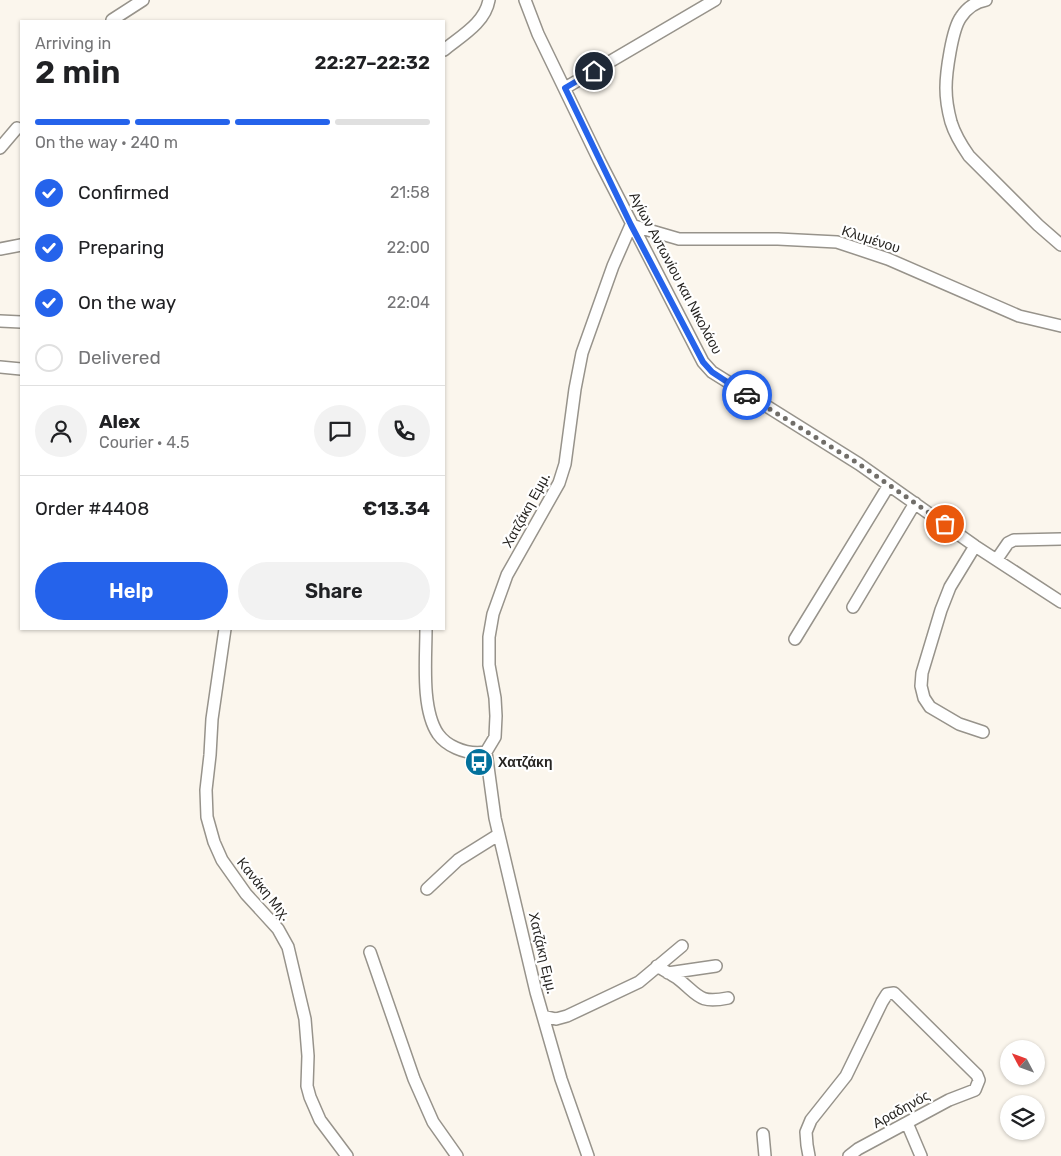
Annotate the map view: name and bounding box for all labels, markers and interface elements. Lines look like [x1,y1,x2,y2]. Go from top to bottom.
text: Arriving in [35,34,111,53]
pin [573,50,615,92]
text: 22:27–22:32 [314,51,430,74]
text: 2 min [35,53,120,91]
icon: home [580,57,608,85]
text: On the way · 240 m [35,133,178,152]
icon: check [35,179,63,207]
text: Confirmed [78,181,169,204]
text: 21:58 [390,183,430,202]
street label: Αγίων Αντωνίου και Νικολάου [626,189,726,357]
street label: Κλυμένου [839,222,902,257]
icon: check [35,234,63,262]
text: Preparing [78,236,164,259]
text: 22:00 [387,238,430,257]
icon: check [35,289,63,317]
text: On the way [78,291,176,314]
text: 22:04 [387,293,430,312]
text: Delivered [78,346,161,369]
courier [722,370,772,420]
icon: car [733,381,761,409]
button: person [35,405,87,457]
button: chat [314,405,366,457]
button: phone [378,405,430,457]
text: Alex [99,410,140,433]
text: Courier · 4.5 [99,433,189,452]
street label: Χατζάκη Εμμ. [499,470,554,551]
text: Order #4408 [35,497,149,520]
text: €13.34 [362,497,430,520]
pin [924,503,966,545]
icon: bag [931,510,959,538]
button: Help [35,562,228,620]
button: Share [238,562,430,620]
bus stop icon: Χατζάκη [464,747,494,777]
place label: Χατζάκη [498,754,552,771]
street label: Κανάκη Μιχ. [233,854,294,924]
street label: Χατζάκη Εμμ. [525,911,560,996]
north arrow [1000,1040,1045,1085]
map controls [1000,1040,1045,1140]
street label: Αραδηνός [870,1087,933,1132]
button: layers [1000,1095,1045,1140]

